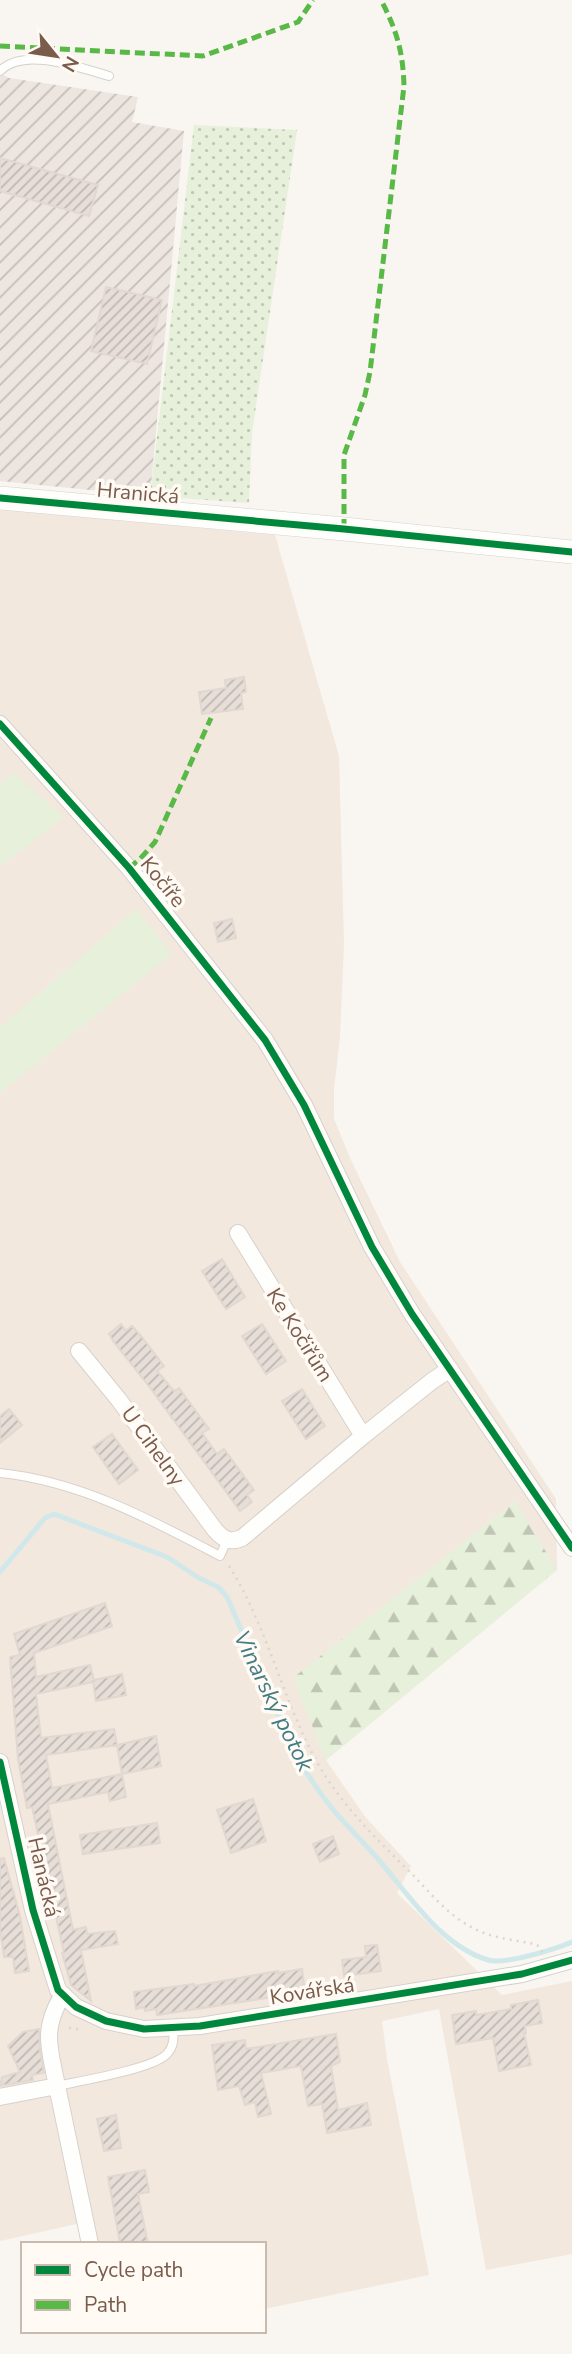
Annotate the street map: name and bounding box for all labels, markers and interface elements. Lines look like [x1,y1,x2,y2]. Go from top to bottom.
north arrow [21,21,91,91]
text: N [55,51,85,77]
street label: Hranická [96,475,180,511]
street label: Kočíře [134,851,192,913]
street label: Ke Kočiřům [260,1283,340,1387]
street label: U Cihelny [115,1401,191,1491]
water label: Vinarský potok [226,1626,321,1777]
street label: Hanácká [21,1834,67,1920]
street label: Kovářská [268,1971,356,2011]
legend [21,2242,266,2333]
text: Cycle path [84,2256,183,2284]
text: Path [84,2291,127,2319]

